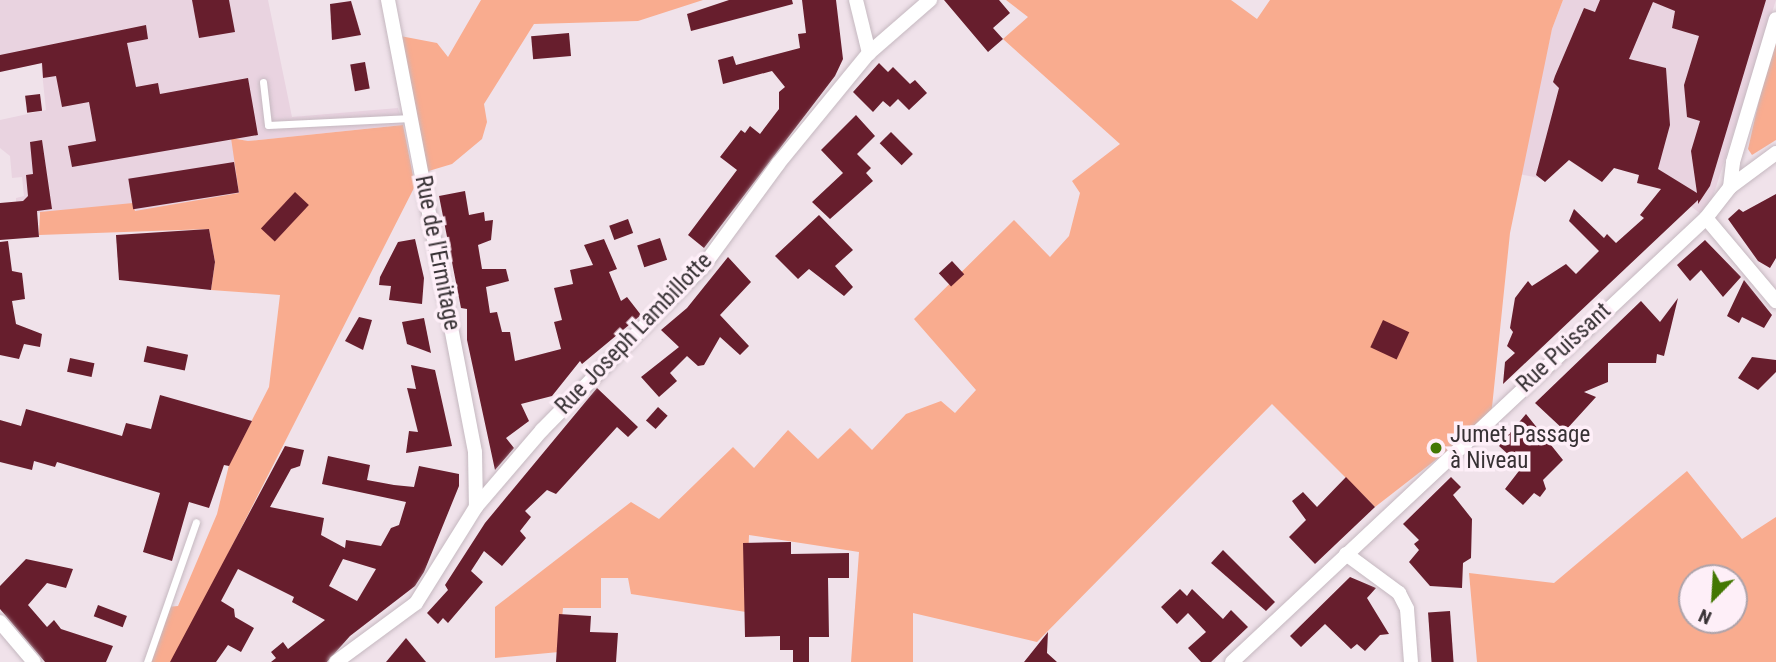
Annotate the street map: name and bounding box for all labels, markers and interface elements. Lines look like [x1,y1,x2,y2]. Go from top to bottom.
street label: Rue de l'Ermitage [408,173,466,333]
street label: Rue Joseph Lambillotte [550,248,718,420]
street label: Rue Puissant [1511,298,1617,398]
place label: Jumet Passage à Niveau [1450,421,1590,475]
marker: Jumet Passage à Niveau [1428,440,1444,456]
north arrow [1678,564,1748,634]
text: N [1695,604,1715,630]

